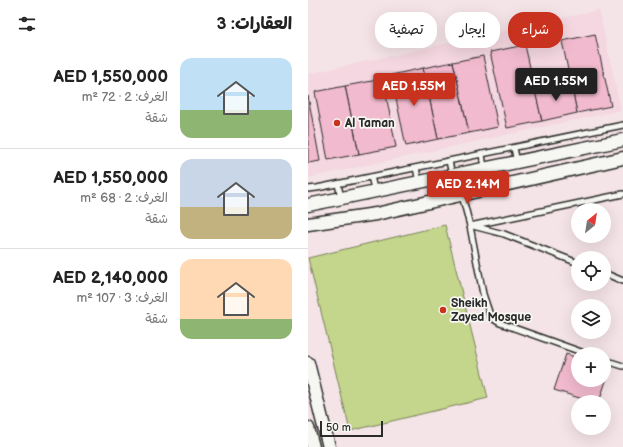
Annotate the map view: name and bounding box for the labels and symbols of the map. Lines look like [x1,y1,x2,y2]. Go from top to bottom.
pin: AED 1.55M [510,68,602,102]
pin: AED 1.55M [368,73,460,107]
place label: Al Taman [344,116,395,131]
marker: Al Taman [332,118,342,128]
pin: AED 2.14M [422,171,514,205]
north arrow [571,203,611,243]
place label: Sheikh Zayed Mosque [451,296,531,325]
marker: Sheikh Zayed Mosque [438,305,448,315]
scale bar [320,419,383,438]

